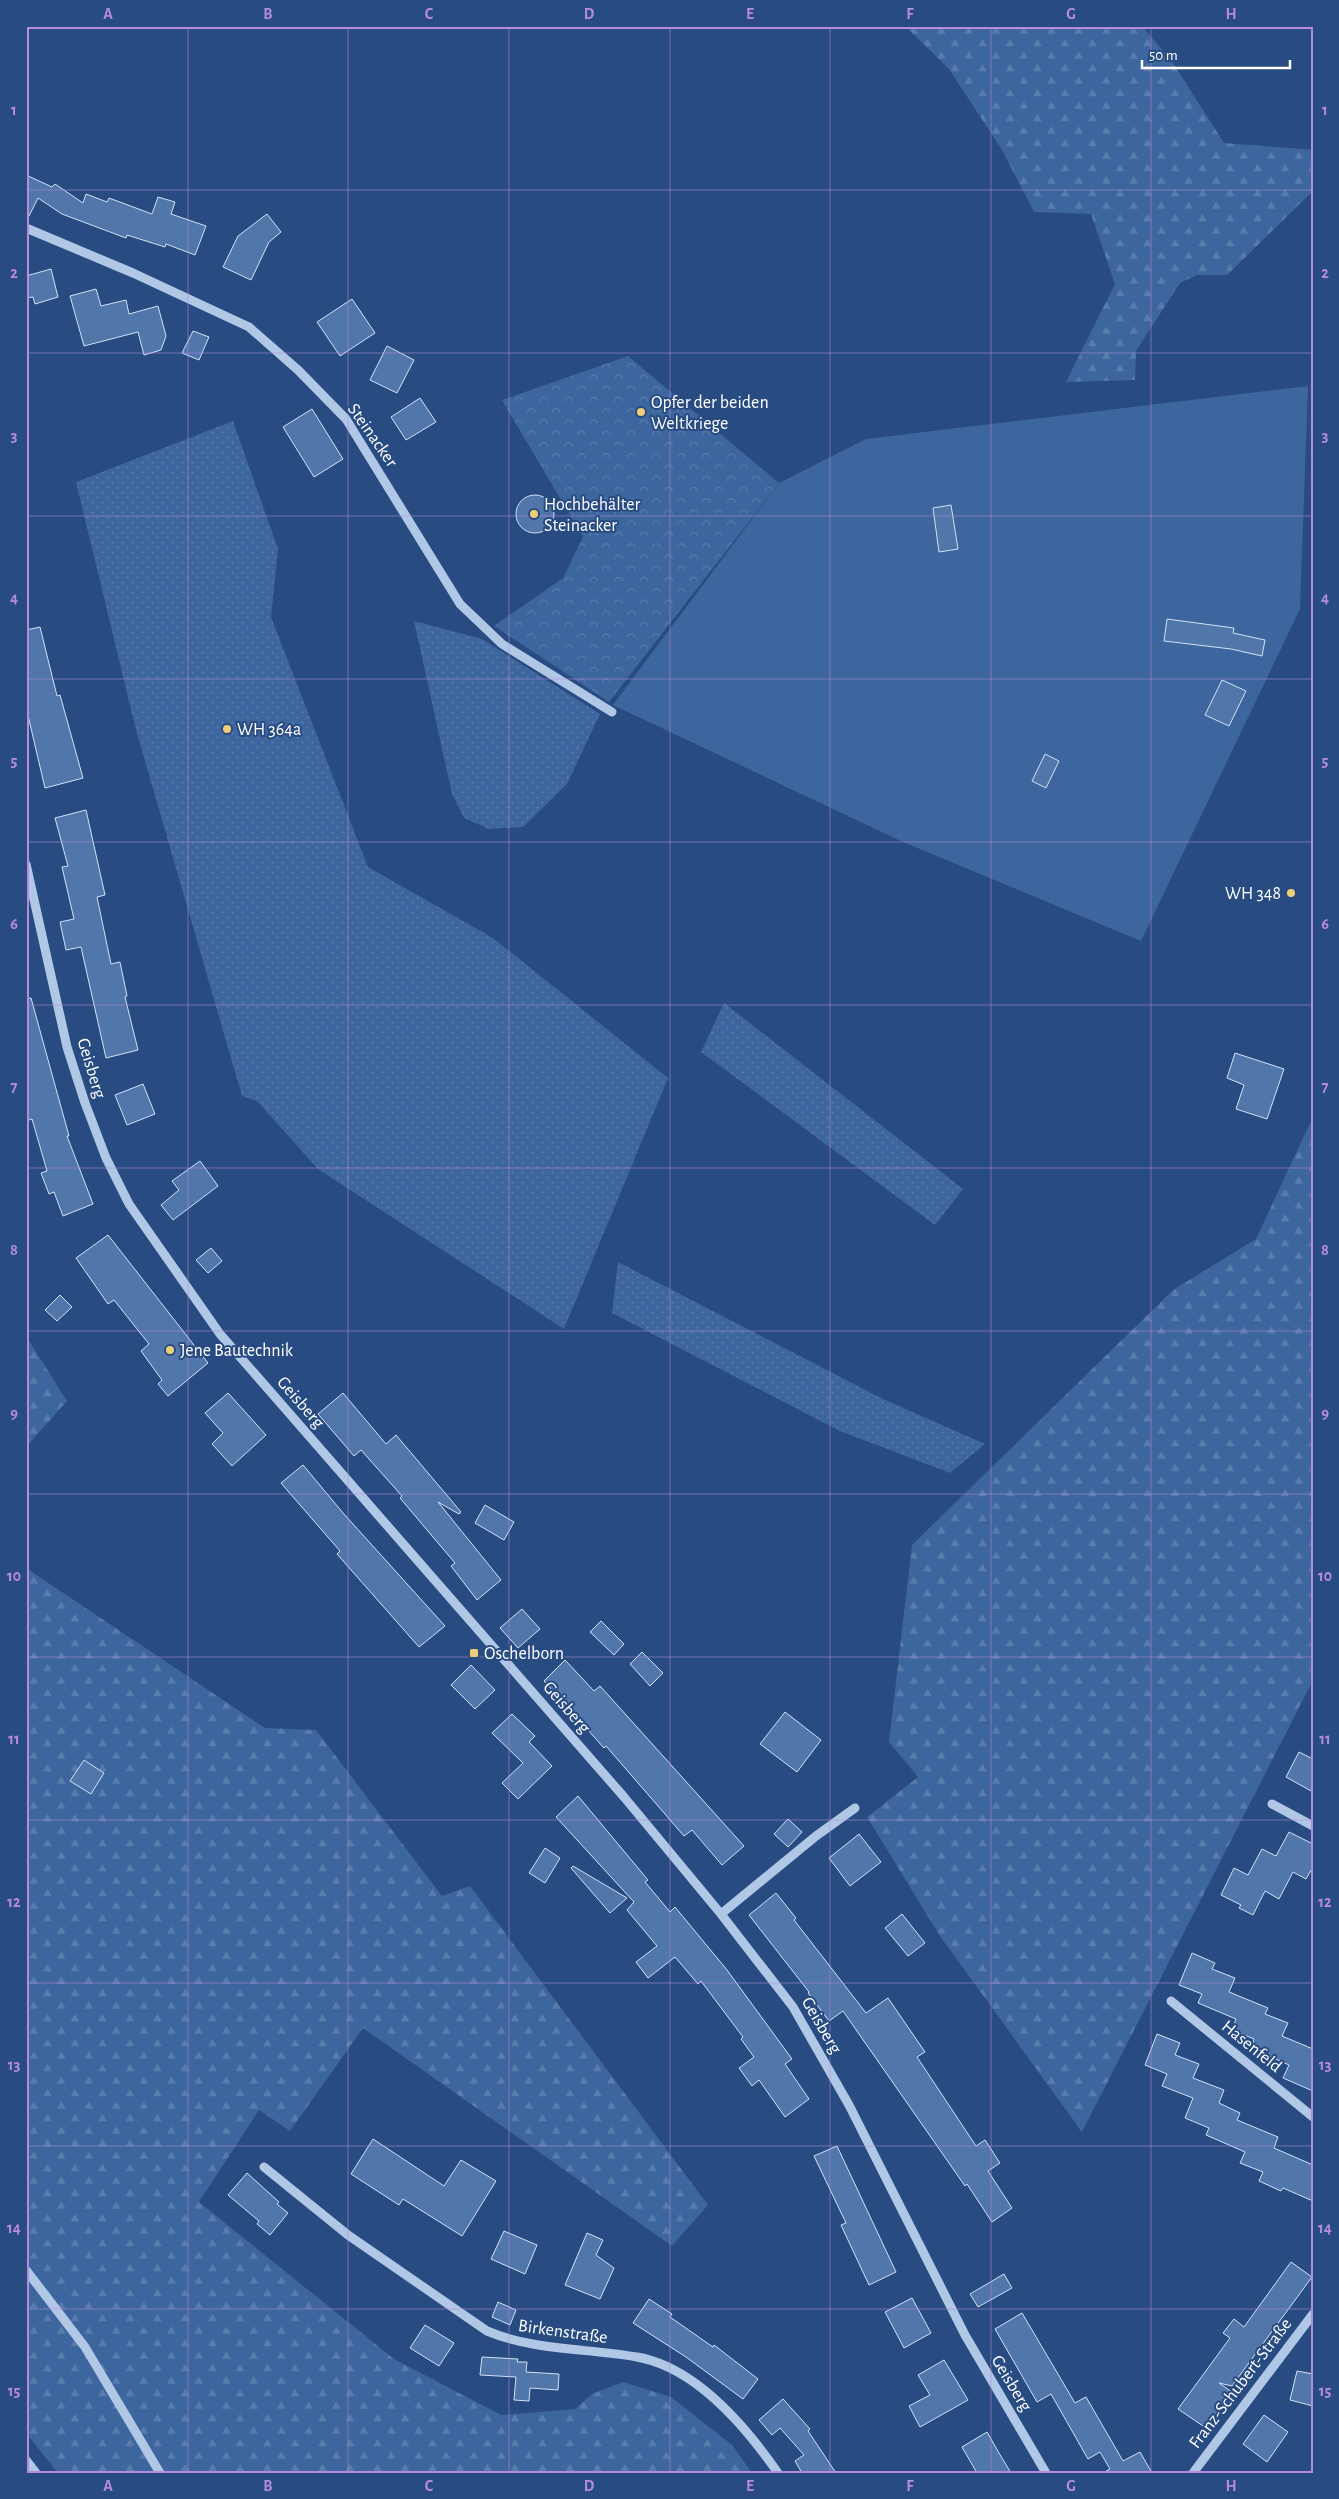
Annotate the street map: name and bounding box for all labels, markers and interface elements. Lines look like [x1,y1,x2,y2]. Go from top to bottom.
text: A [103,6,113,22]
text: B [263,6,273,22]
text: C [425,6,434,22]
text: D [584,6,595,22]
text: E [746,6,754,22]
text: F [906,6,914,22]
text: G [1066,6,1076,22]
text: H [1225,6,1237,22]
scale bar [1142,38,1289,70]
text: 50 m [1149,48,1178,63]
text: 1 [11,102,17,118]
text: 1 [1322,102,1328,118]
text: 2 [10,265,18,281]
text: 2 [1321,265,1329,281]
place label: Opfer der beiden Weltkriege [651,394,769,433]
street label: Steinacker [344,400,401,471]
marker: Opfer der beiden Weltkriege [635,406,647,418]
text: 3 [11,428,18,444]
text: 3 [1322,428,1329,444]
place label: Hochbehälter Steinacker [544,496,641,535]
marker: Hochbehälter Steinacker [528,508,540,520]
text: 4 [10,590,18,606]
text: 4 [1321,590,1329,606]
place label: WH 364a [237,721,301,739]
marker: WH 364a [221,723,233,735]
text: 5 [11,753,18,769]
text: 5 [1322,753,1329,769]
place label: WH 348 [1225,885,1281,903]
marker: WH 348 [1285,887,1297,899]
text: 6 [10,916,18,932]
text: 6 [1321,916,1329,932]
street label: Geisberg [73,1036,109,1101]
text: 7 [11,1079,18,1095]
text: 7 [1322,1079,1329,1095]
text: 8 [10,1242,18,1258]
text: 8 [1321,1242,1329,1258]
place label: Jene Bautechnik [180,1342,294,1360]
marker: Jene Bautechnik [164,1344,176,1356]
street label: Geisberg [273,1373,327,1432]
text: 9 [10,1405,18,1421]
text: 9 [1321,1405,1329,1421]
text: 10 [7,1568,21,1584]
text: 10 [1318,1568,1332,1584]
place label: Oschelborn [484,1645,564,1663]
marker: Oschelborn [468,1647,480,1659]
street label: Geisberg [539,1678,593,1737]
text: 11 [8,1731,20,1747]
text: 11 [1319,1731,1331,1747]
text: 12 [7,1894,21,1910]
text: 12 [1318,1894,1332,1910]
street label: Geisberg [798,1994,845,2057]
street label: Hasenfeld [1218,2017,1285,2076]
text: 13 [8,2057,20,2073]
text: 13 [1319,2057,1331,2073]
text: 14 [7,2220,21,2236]
text: 14 [1318,2220,1332,2236]
street label: Franz-Schubert-Straße [1186,2315,1295,2452]
street label: Birkenstraße [517,2317,609,2347]
street label: Geisberg [987,2352,1035,2415]
text: 15 [8,2383,20,2399]
text: 15 [1319,2383,1331,2399]
text: A [103,2478,113,2494]
text: B [263,2478,273,2494]
text: C [425,2478,434,2494]
text: D [584,2478,595,2494]
text: E [746,2478,754,2494]
text: F [906,2478,914,2494]
text: G [1066,2478,1076,2494]
text: H [1225,2478,1237,2494]

